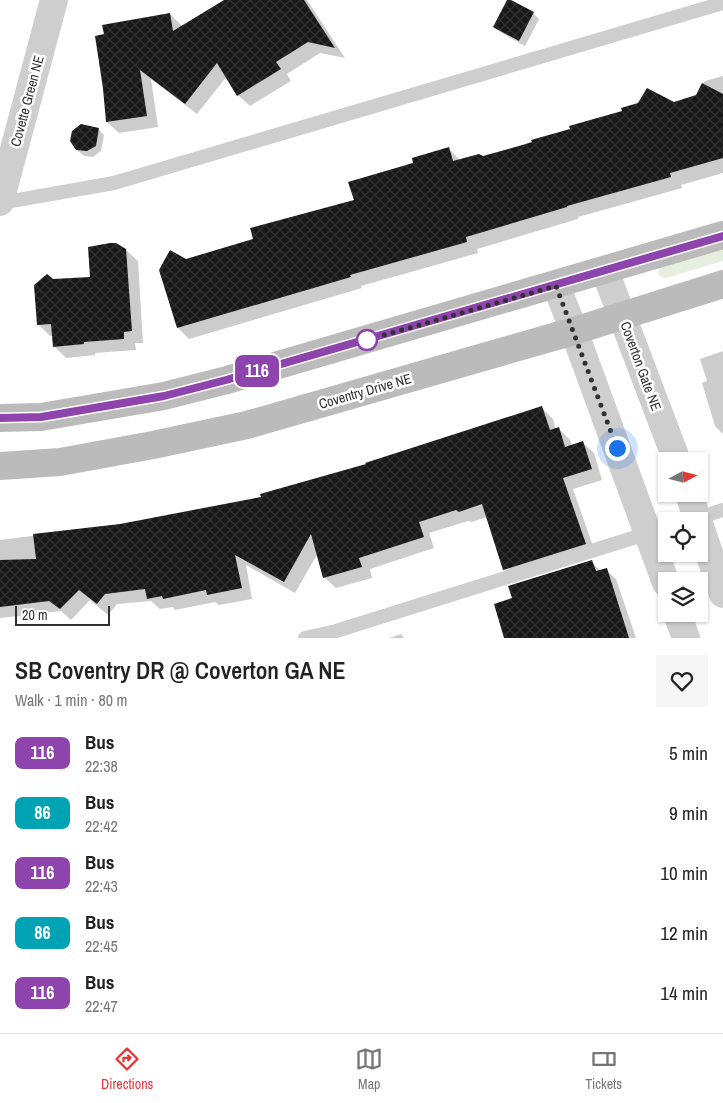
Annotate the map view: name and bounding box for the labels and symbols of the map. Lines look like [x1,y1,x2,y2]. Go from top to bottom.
street label: Covette Green NE [6,53,48,149]
street label: Coverton Gate NE [616,319,666,413]
unlabelled marker [356,329,378,351]
line badge: 116 [228,355,286,387]
street label: Coventry Drive NE [317,369,413,413]
your location [605,436,630,461]
north arrow [658,452,708,502]
scale bar [15,603,110,626]

